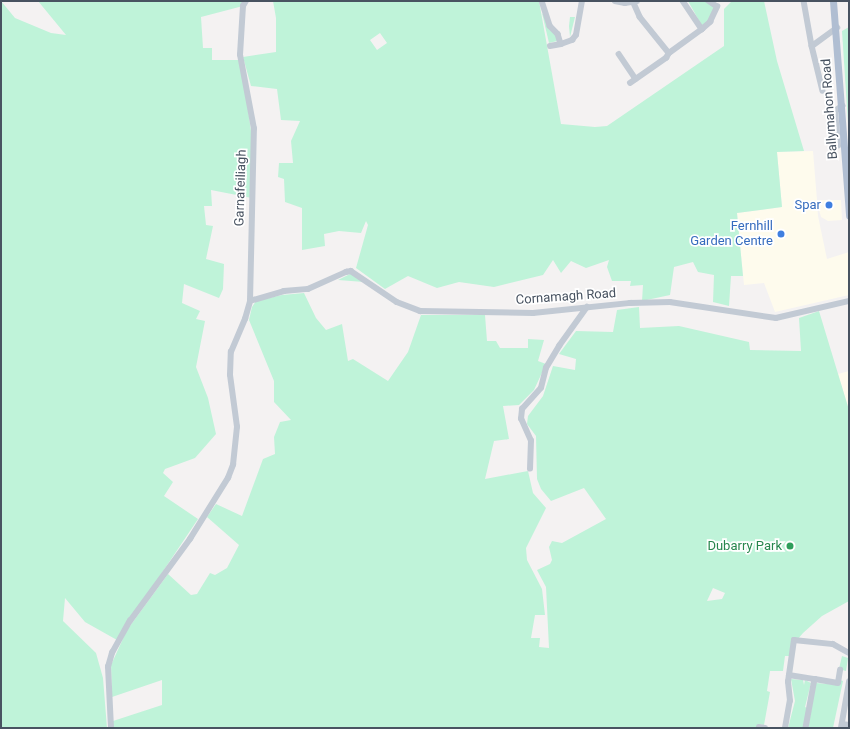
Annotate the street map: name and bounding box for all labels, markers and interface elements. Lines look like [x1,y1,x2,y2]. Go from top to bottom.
street label: Ballymahon Road [819,58,841,160]
street label: Garnafeiliagh [232,149,250,227]
place label: Spar [795,197,821,213]
marker: Spar [824,200,834,210]
place label: Fernhill Garden Centre [690,219,773,250]
marker: Fernhill Garden Centre [776,229,786,239]
street label: Cornamagh Road [515,286,617,308]
place label: Dubarry Park [707,538,782,554]
marker: Dubarry Park [785,541,795,551]

